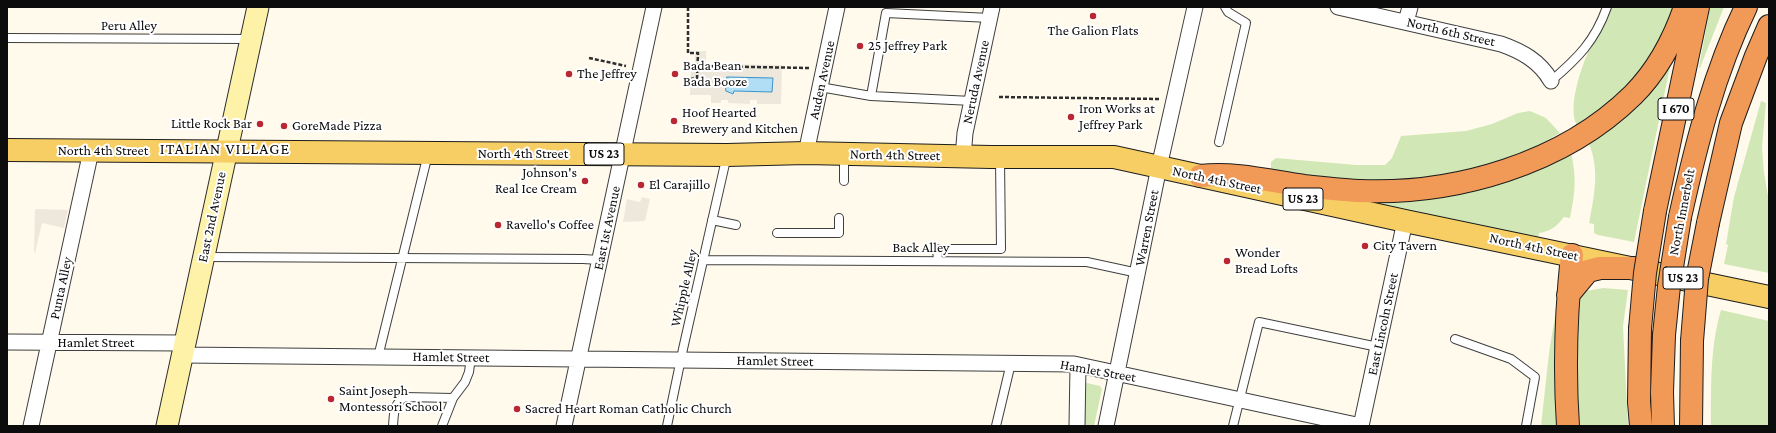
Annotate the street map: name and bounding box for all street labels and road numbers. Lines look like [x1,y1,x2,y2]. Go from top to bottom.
street label: North 6th Street [1405,14,1497,50]
street label: Peru Alley [101,18,157,34]
street label: Neruda Avenue [959,38,993,126]
street label: Auden Avenue [805,39,839,121]
road number: I 670 [1658,98,1694,120]
street label: North 4th Street [58,143,148,159]
road number: US 23 [584,143,624,165]
street label: North 4th Street [478,146,568,162]
street label: North 4th Street [850,146,940,164]
street label: North 4th Street [1171,162,1263,198]
street label: North Innerbelt [1665,167,1699,257]
street label: East 2nd Avenue [194,170,230,264]
street label: East 1st Avenue [590,184,624,272]
street label: Warren Street [1131,188,1163,268]
road number: US 23 [1283,188,1323,210]
street label: North 4th Street [1488,229,1580,265]
street label: Back Alley [892,240,950,256]
street label: Whipple Alley [667,248,701,328]
street label: Punta Alley [46,255,76,321]
road number: US 23 [1663,267,1703,289]
street label: East Lincoln Street [1364,271,1402,377]
street label: Hamlet Street [58,335,134,351]
street label: Hamlet Street [412,348,490,366]
street label: Hamlet Street [736,352,814,370]
street label: Hamlet Street [1059,356,1137,386]

